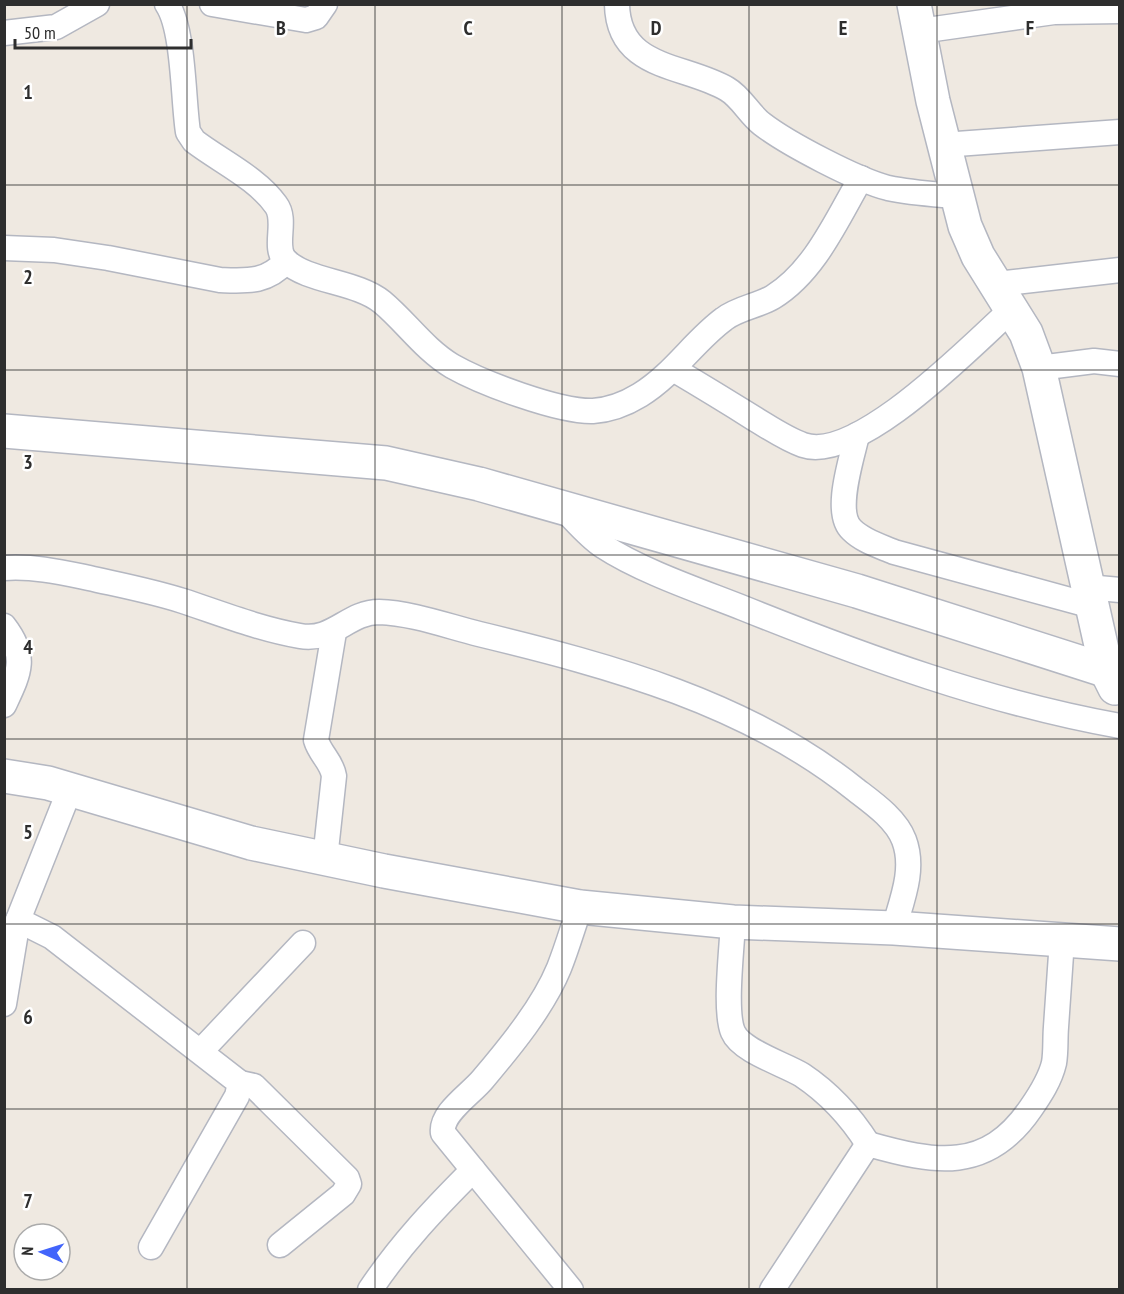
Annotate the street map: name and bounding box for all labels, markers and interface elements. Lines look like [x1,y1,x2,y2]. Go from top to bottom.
scale bar [15,12,190,50]
text: B [276,15,286,41]
text: C [463,15,473,41]
text: D [651,15,662,41]
text: E [839,15,847,41]
text: F [1026,15,1034,41]
text: 50 m [24,21,56,44]
text: 1 [23,79,33,105]
text: 2 [23,264,33,290]
text: 3 [23,449,33,475]
text: 4 [23,634,33,660]
text: 5 [23,819,33,845]
text: 6 [23,1004,33,1030]
text: 7 [23,1188,33,1214]
north arrow [12,1222,72,1282]
text: N [17,1246,37,1256]

